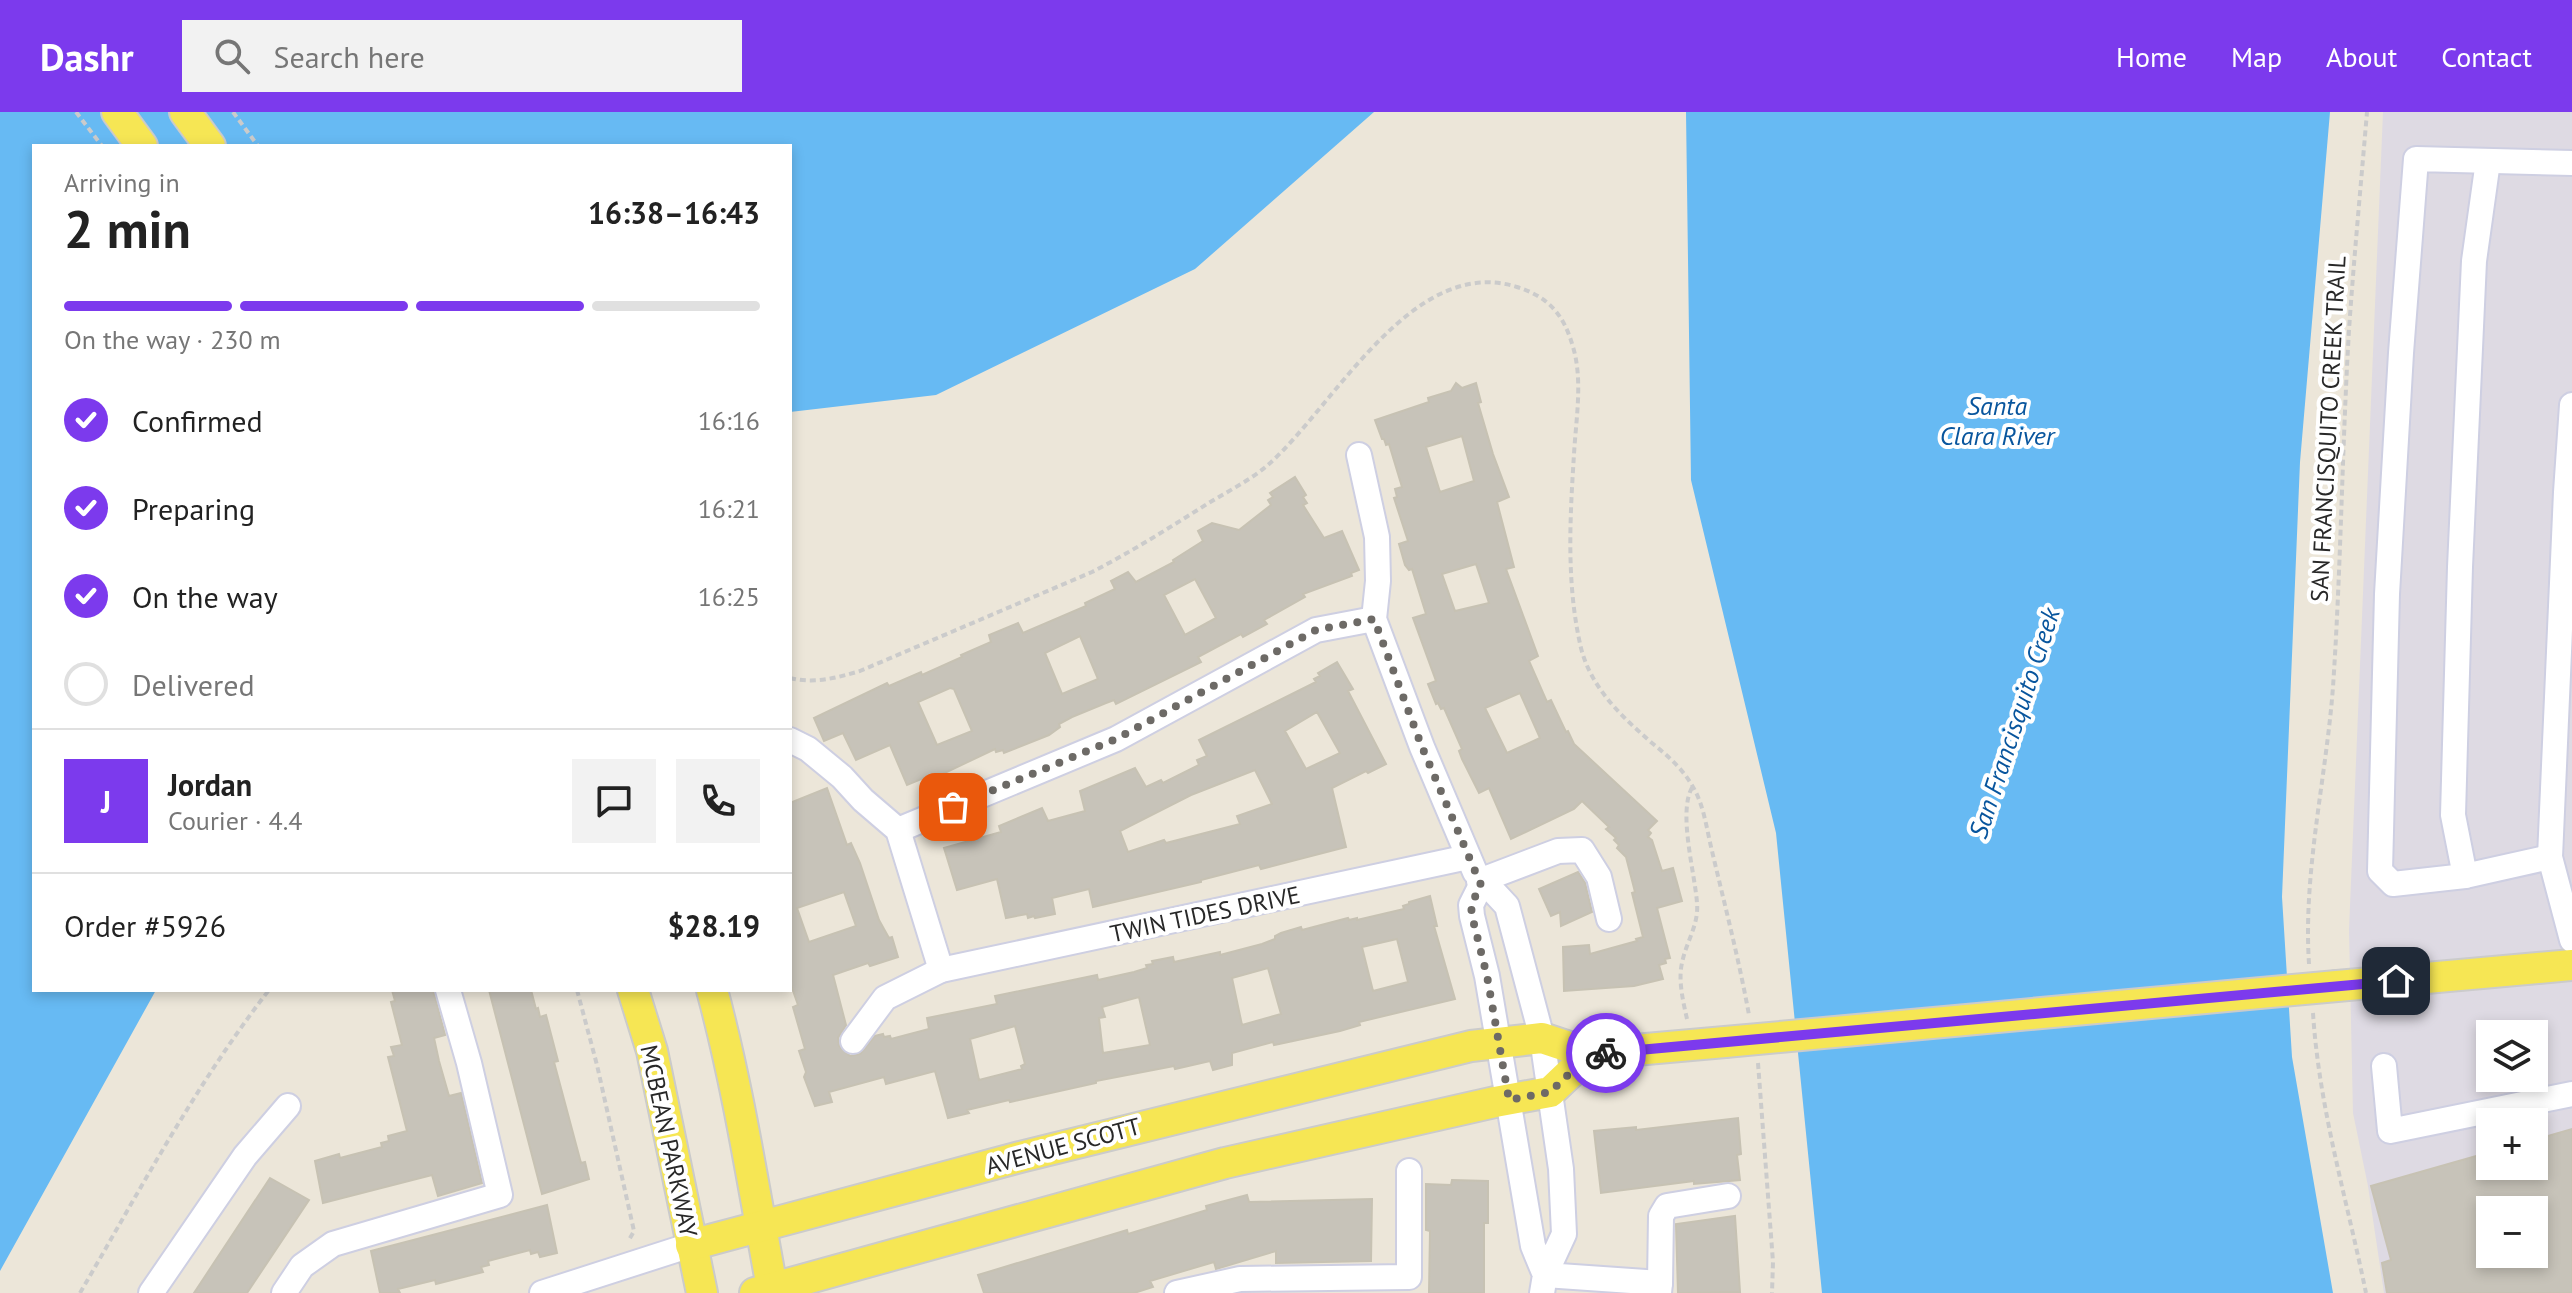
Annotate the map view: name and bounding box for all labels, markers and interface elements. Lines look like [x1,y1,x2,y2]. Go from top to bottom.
search box [182,20,742,92]
text: Dashr [40,32,134,81]
icon: search [210,34,254,78]
text: Search here [274,37,425,76]
text: Home [2116,38,2187,75]
text: Map [2231,38,2282,75]
text: About [2326,38,2397,75]
text: Contact [2441,38,2532,75]
text: Arriving in [64,166,180,199]
text: 16:38–16:43 [588,193,760,232]
text: 2 min [64,195,191,262]
street label: SAN FRANCISQUITO CREEK TRAIL [2303,255,2353,603]
text: On the way · 230 m [64,323,281,356]
water label: Santa Clara River [1940,389,2056,452]
icon: check [64,398,108,442]
text: Confirmed [132,401,263,440]
text: 16:16 [698,404,760,437]
icon: check [64,486,108,530]
text: Preparing [132,489,255,528]
text: 16:21 [698,492,760,525]
icon: check [64,574,108,618]
text: On the way [132,577,278,616]
text: 16:25 [698,580,760,613]
water label: San Francisquito Creek [1961,602,2067,842]
text: Delivered [132,665,255,704]
button: chat [572,759,656,843]
button: phone [676,759,760,843]
text: Jordan [168,765,252,804]
pin [919,773,987,841]
text: J [101,782,111,821]
icon: bag [931,785,975,829]
text: Courier · 4.4 [168,804,302,837]
street label: TWIN TIDES DRIVE [1107,879,1303,949]
text: Order #5926 [64,906,226,945]
text: $28.19 [668,906,760,945]
pin [2362,947,2430,1015]
icon: home [2374,959,2418,1003]
courier [1566,1013,1646,1093]
map controls [2476,1020,2548,1268]
button: layers [2476,1020,2548,1092]
icon: bike [1584,1031,1628,1075]
street label: MCBEAN PARKWAY [633,1042,705,1241]
button: + [2476,1108,2548,1180]
street label: AVENUE SCOTT [982,1110,1144,1182]
button: − [2476,1196,2548,1268]

